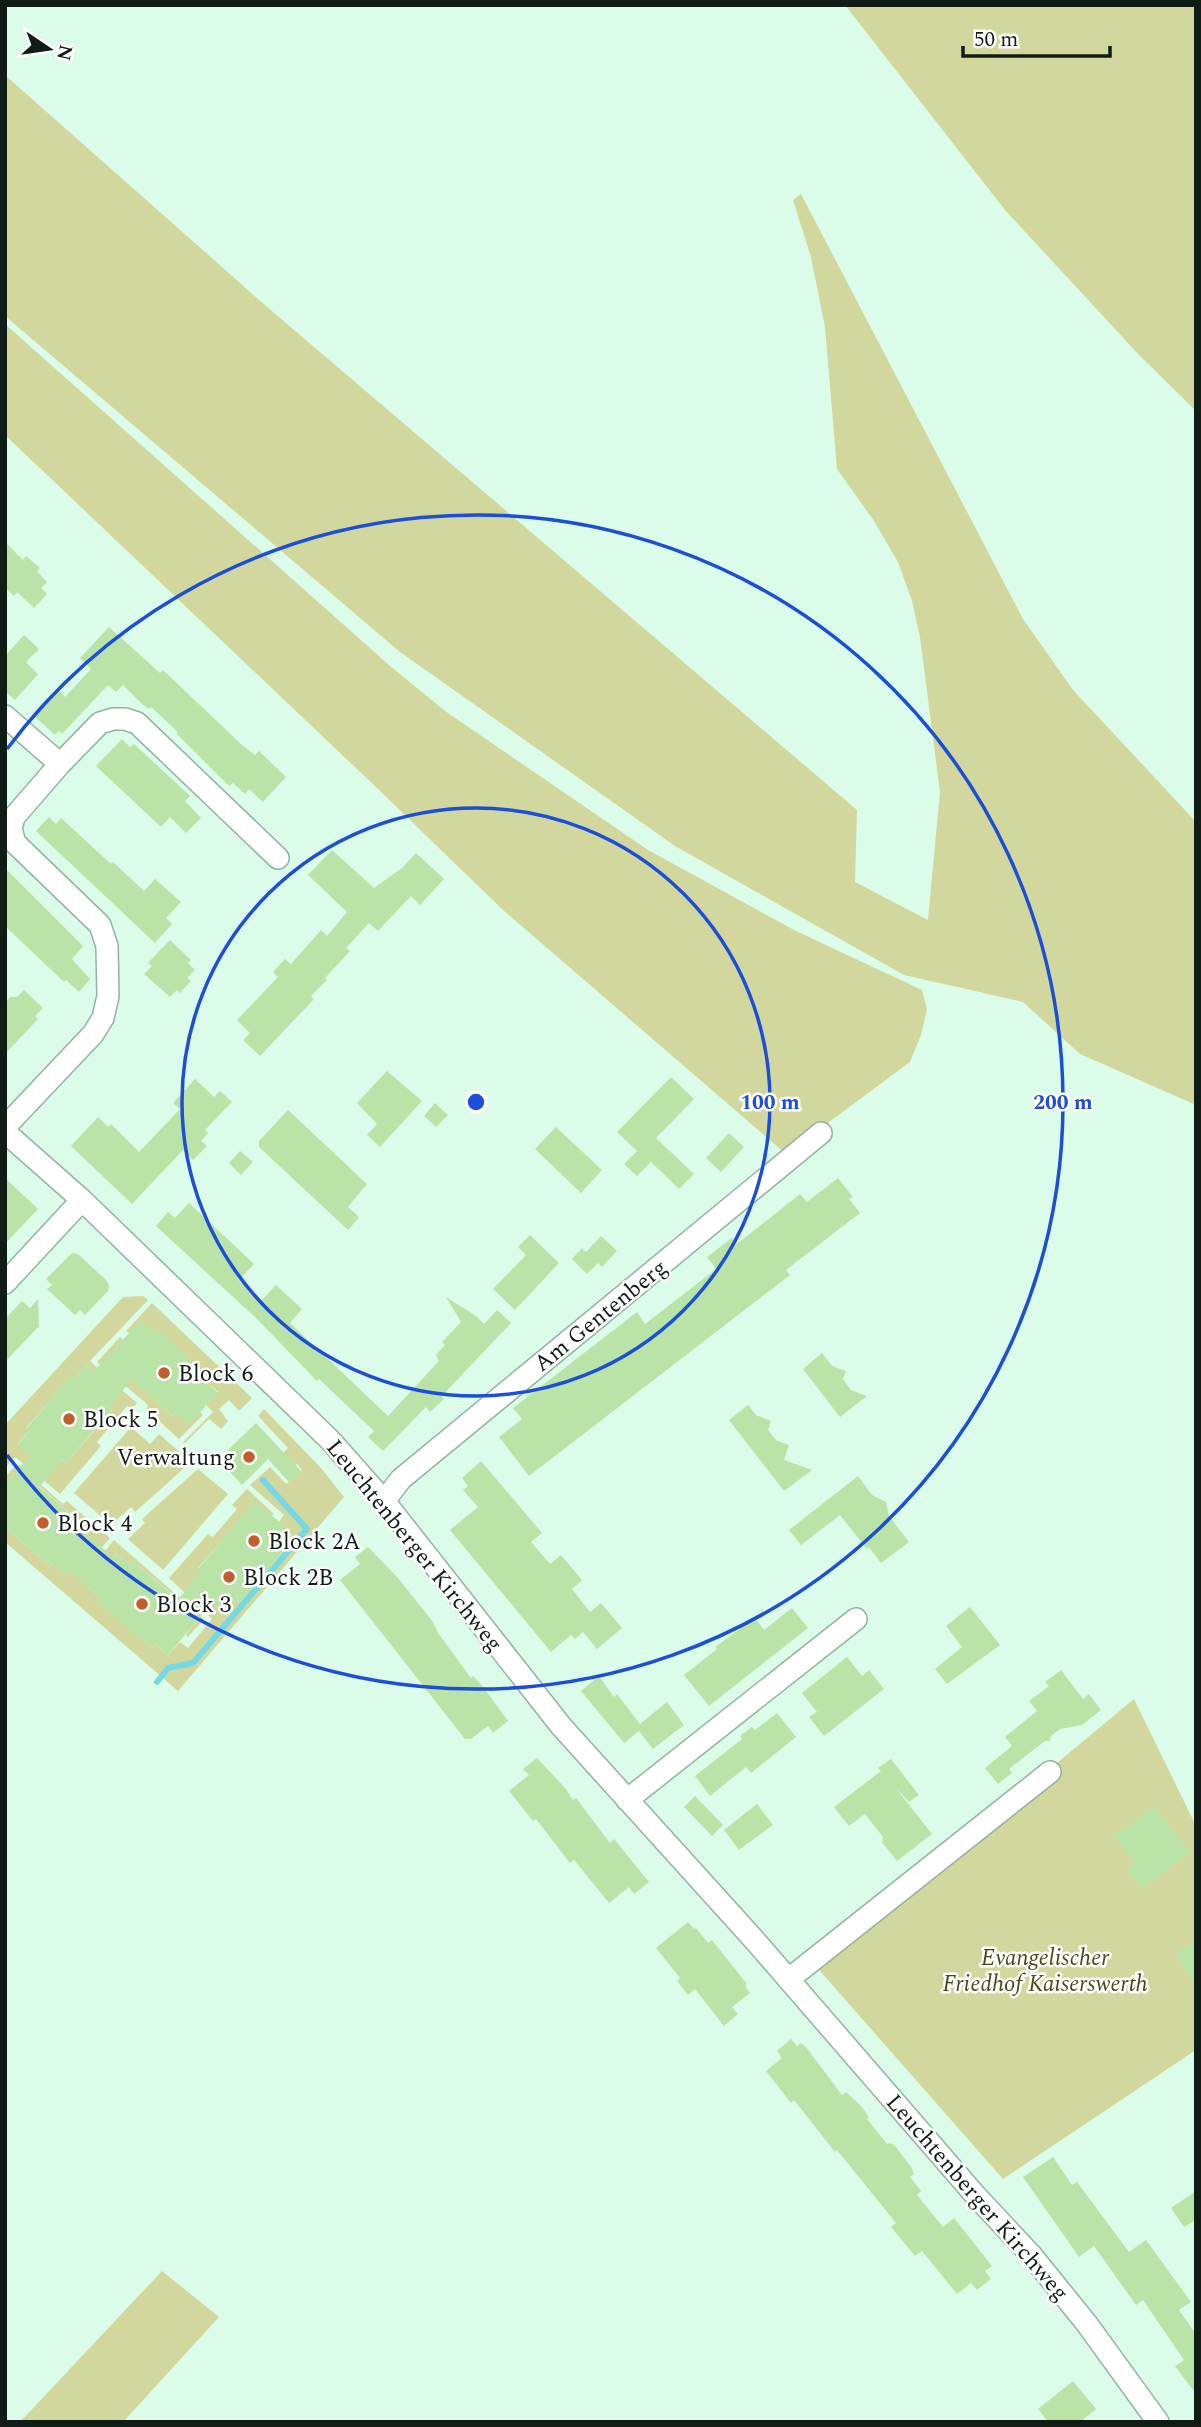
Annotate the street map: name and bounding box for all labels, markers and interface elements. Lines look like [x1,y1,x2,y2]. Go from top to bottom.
north arrow [14,14,84,84]
scale bar [963,14,1110,58]
text: 50 m [974,24,1018,56]
text: N [48,42,80,63]
text: 100 m [740,1087,800,1119]
text: 200 m [1033,1087,1093,1119]
centre of rings [464,1090,488,1114]
street label: Am Gentenberg [527,1251,675,1381]
place label: Block 6 [178,1357,253,1392]
marker: Block 6 [156,1365,172,1381]
place label: Block 5 [83,1403,158,1438]
marker: Block 5 [61,1411,77,1427]
street label: Leuchtenberger Kirchweg [317,1432,511,1660]
place label: Verwaltung [117,1441,235,1476]
marker: Verwaltung [241,1449,257,1465]
place label: Block 4 [57,1507,133,1542]
marker: Block 4 [35,1515,51,1531]
place label: Block 2A [268,1525,361,1560]
marker: Block 2A [246,1533,262,1549]
place label: Block 2B [243,1561,333,1596]
marker: Block 2B [221,1569,237,1585]
place label: Block 3 [156,1588,231,1623]
marker: Block 3 [134,1596,150,1612]
park label: Evangelischer Friedhof Kaiserswerth [942,1941,1148,2002]
street label: Leuchtenberger Kirchweg [877,2087,1077,2309]

